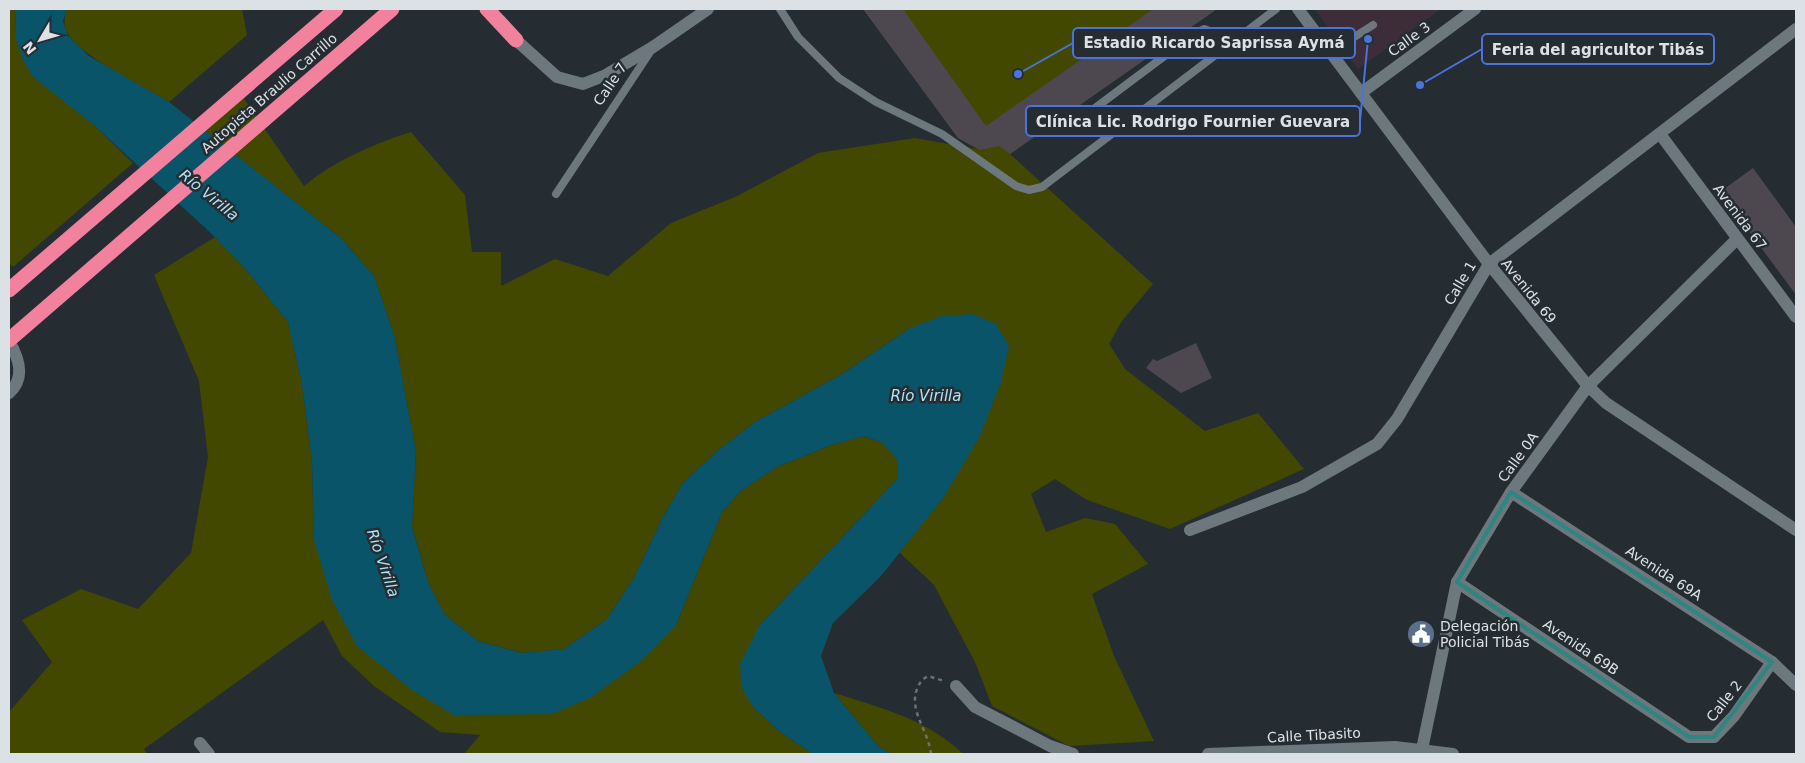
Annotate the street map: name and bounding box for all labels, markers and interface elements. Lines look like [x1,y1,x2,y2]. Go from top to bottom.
north arrow [15,15,65,65]
street label: Calle 3 [1385,18,1433,60]
callout: Estadio Ricardo Saprissa Aymá [1073,28,1355,58]
street label: Autopista Braulio Carrillo [198,30,340,156]
text: Estadio Ricardo Saprissa Aymá [1083,34,1345,52]
callout: Feria del agricultor Tibás [1482,34,1714,64]
text: N [20,38,40,58]
text: Feria del agricultor Tibás [1492,41,1704,59]
street label: Calle 7 [590,60,630,108]
callout: Clínica Lic. Rodrigo Fournier Guevara [1026,106,1360,136]
text: Clínica Lic. Rodrigo Fournier Guevara [1036,113,1350,131]
water label: Río Virilla [176,166,242,224]
street label: Avenida 67 [1710,181,1770,253]
street label: Avenida 69 [1498,256,1560,326]
street label: Calle 1 [1441,258,1479,308]
water label: Río Virilla [891,387,961,405]
street label: Calle 0A [1495,429,1542,485]
water label: Río Virilla [363,527,403,599]
street label: Avenida 69A [1623,542,1705,604]
street label: Avenida 69B [1540,616,1622,678]
place label: Delegación Policial Tibás [1440,618,1530,650]
public building icon: Delegación Policial Tibás [1406,619,1436,649]
street label: Calle 2 [1703,677,1745,725]
street label: Calle Tibasito [1267,725,1361,745]

